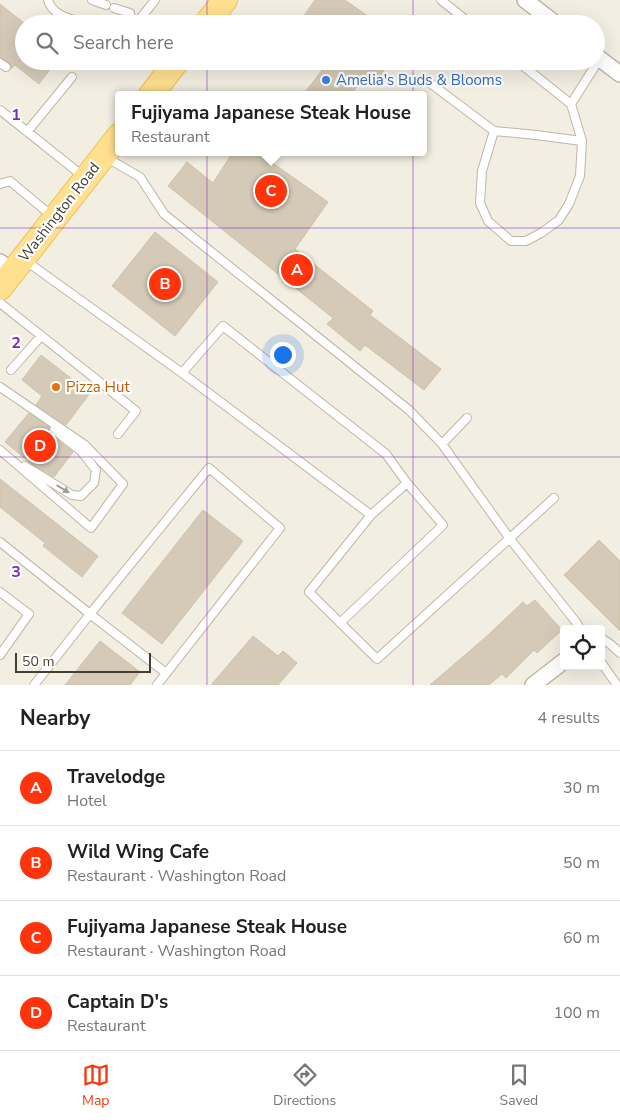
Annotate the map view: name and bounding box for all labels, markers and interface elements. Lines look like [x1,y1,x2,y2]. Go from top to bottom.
search box [15,15,605,70]
icon: search [33,29,61,57]
text: Search here [73,30,174,56]
place label: Amelia's Buds & Blooms [336,70,502,90]
marker: Amelia's Buds & Blooms [320,74,332,86]
popup [115,91,427,156]
text: Fujiyama Japanese Steak House [131,100,411,126]
text: 1 [11,104,21,126]
text: Restaurant [131,126,210,148]
street label: Washington Road [14,158,104,266]
pin: C [255,172,287,210]
pin: A [281,251,313,289]
pin: B [149,265,181,303]
text: 2 [11,332,21,354]
your location [270,342,296,368]
place label: Pizza Hut [66,377,130,397]
marker: Pizza Hut [50,381,62,393]
pin: D [24,427,56,465]
one-way arrow [56,485,69,494]
text: 3 [11,561,21,583]
map controls [560,625,605,670]
button: locate [560,625,605,670]
scale bar [15,650,151,673]
text: 50 m [22,652,54,671]
text: Nearby [20,704,90,732]
text: 4 results [538,707,600,729]
text: Travelodge [67,764,165,790]
text: A [30,777,42,799]
text: 30 m [563,777,600,799]
text: Hotel [67,790,107,812]
text: Wild Wing Cafe [67,839,209,865]
text: B [30,852,42,874]
text: 50 m [563,852,600,874]
text: Restaurant · Washington Road [67,865,286,887]
text: Fujiyama Japanese Steak House [67,914,347,940]
text: C [31,927,41,949]
text: 60 m [563,927,600,949]
text: Restaurant · Washington Road [67,940,286,962]
text: Captain D's [67,989,168,1015]
text: D [30,1002,42,1024]
text: 100 m [553,1002,600,1024]
text: Restaurant [67,1015,146,1037]
tab: Map [82,1061,110,1110]
tab: Directions [273,1061,336,1110]
tab: Saved [500,1061,538,1110]

